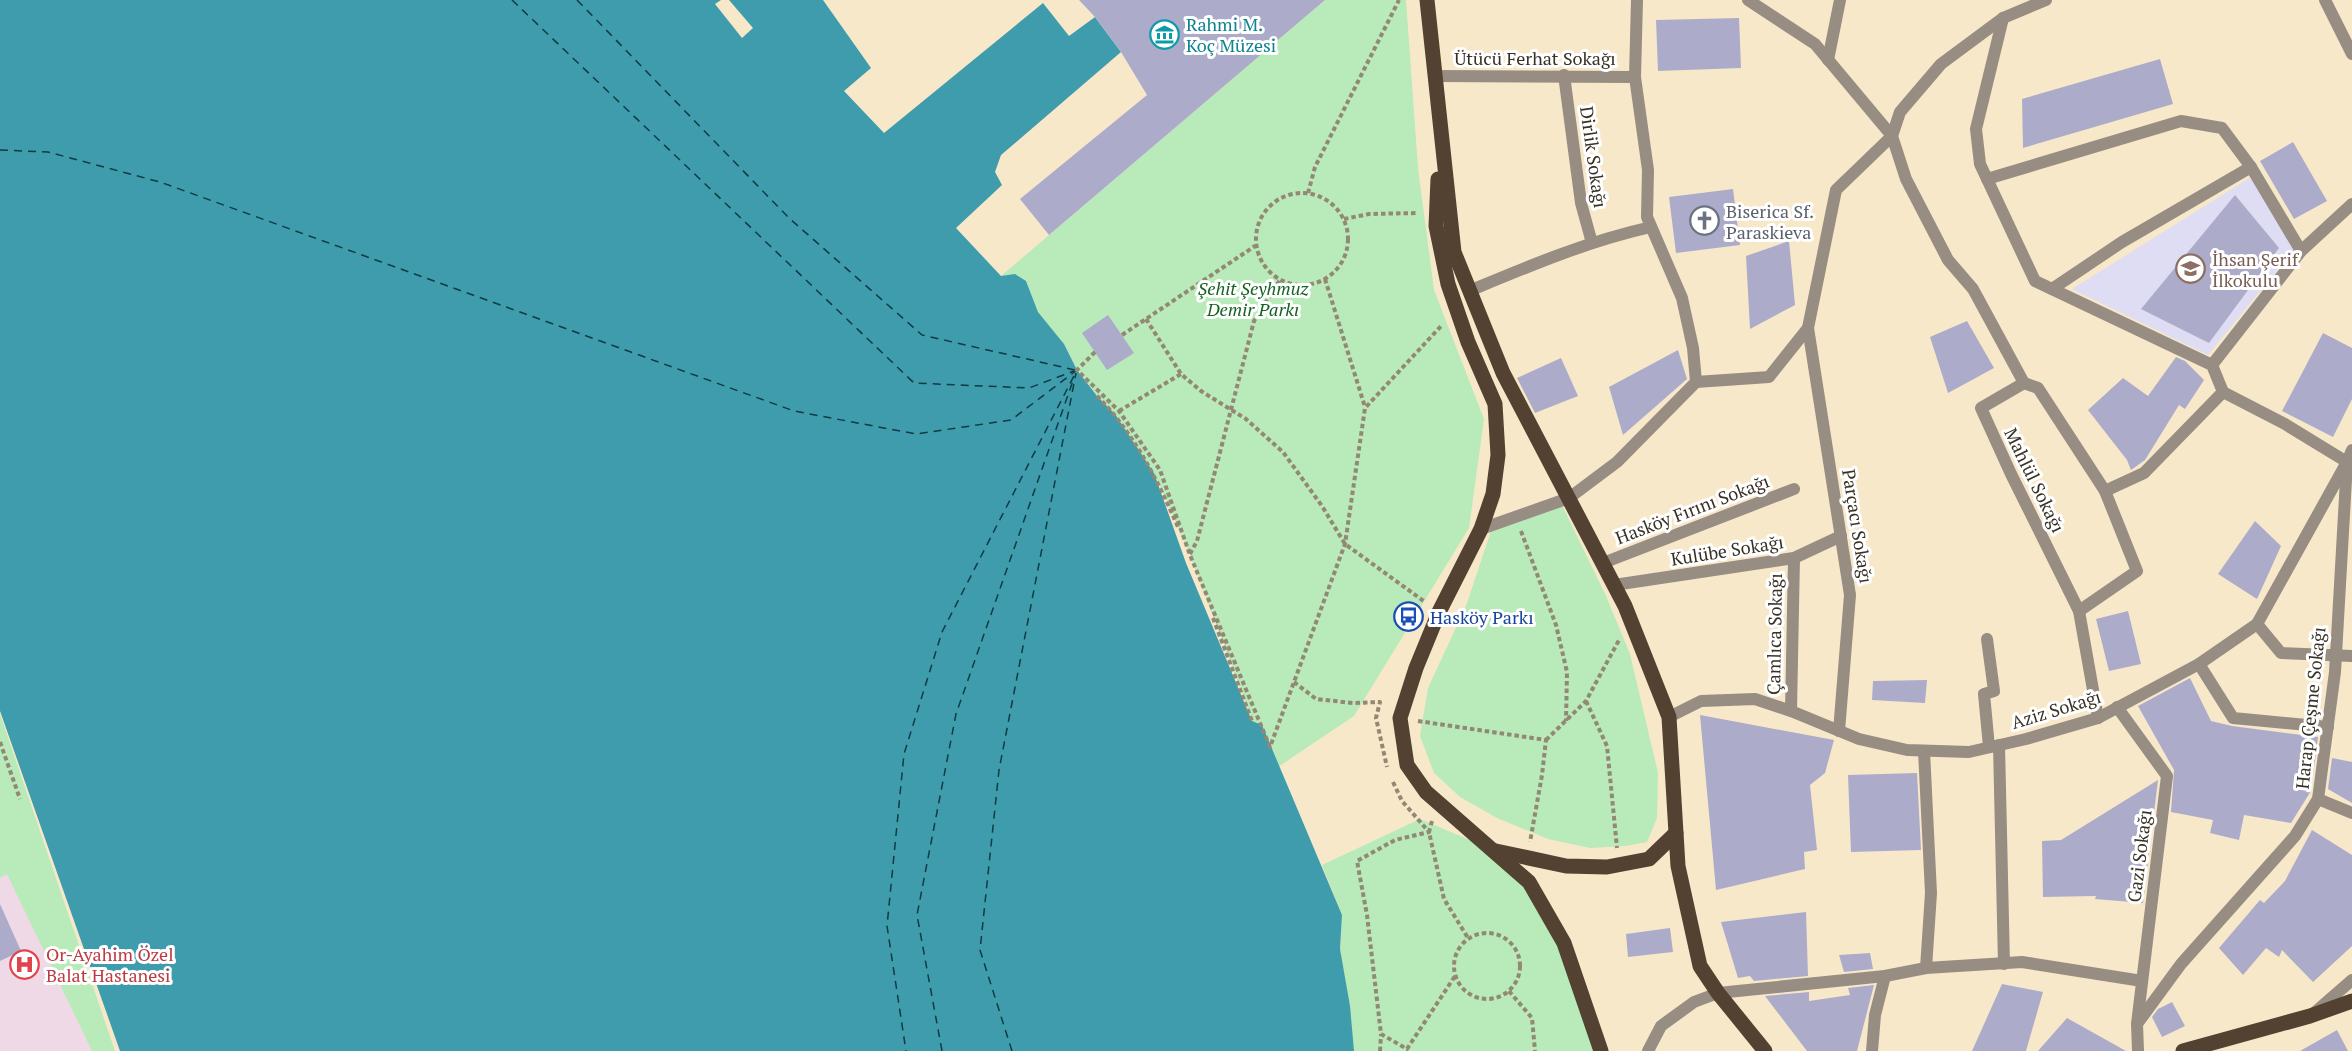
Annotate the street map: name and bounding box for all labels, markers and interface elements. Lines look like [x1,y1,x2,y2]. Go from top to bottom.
place label: Rahmi M. Koç Müzesi [1186,12,1276,57]
museum icon: Rahmi M. Koç Müzesi [1149,18,1181,50]
street label: Ütücü Ferhat Sokağı [1454,46,1616,70]
street label: Dirlik Sokağı [1575,105,1613,209]
place label: Biserica Sf. Paraskieva [1726,199,1814,244]
church icon: Biserica Sf. Paraskieva [1689,205,1721,237]
place label: İhsan Şerif İlkokulu [2212,247,2300,292]
school or university icon: İhsan Şerif İlkokulu [2175,253,2207,285]
park label: Şehit Şeyhmuz Demir Parkı [1198,276,1309,321]
street label: Mahlül Sokağı [1999,424,2071,536]
street label: Parçacı Sokağı [1837,467,1879,585]
street label: Hasköy Fırını Sokağı [1612,469,1772,549]
street label: Kulübe Sokağı [1669,529,1785,571]
street label: Çamlıca Sokağı [1761,573,1787,695]
bus stop icon: Hasköy Parkı [1393,601,1425,633]
place label: Hasköy Parkı [1430,605,1534,629]
street label: Harap Çeşme Sokağı [2290,626,2330,790]
street label: Aziz Sokağı [2008,684,2104,734]
street label: Gazi Sokağı [2121,808,2157,904]
place label: Or-Ayahim Özel Balat Hastanesi [46,942,174,987]
hospital icon: Or-Ayahim Özel Balat Hastanesi [9,948,41,980]

